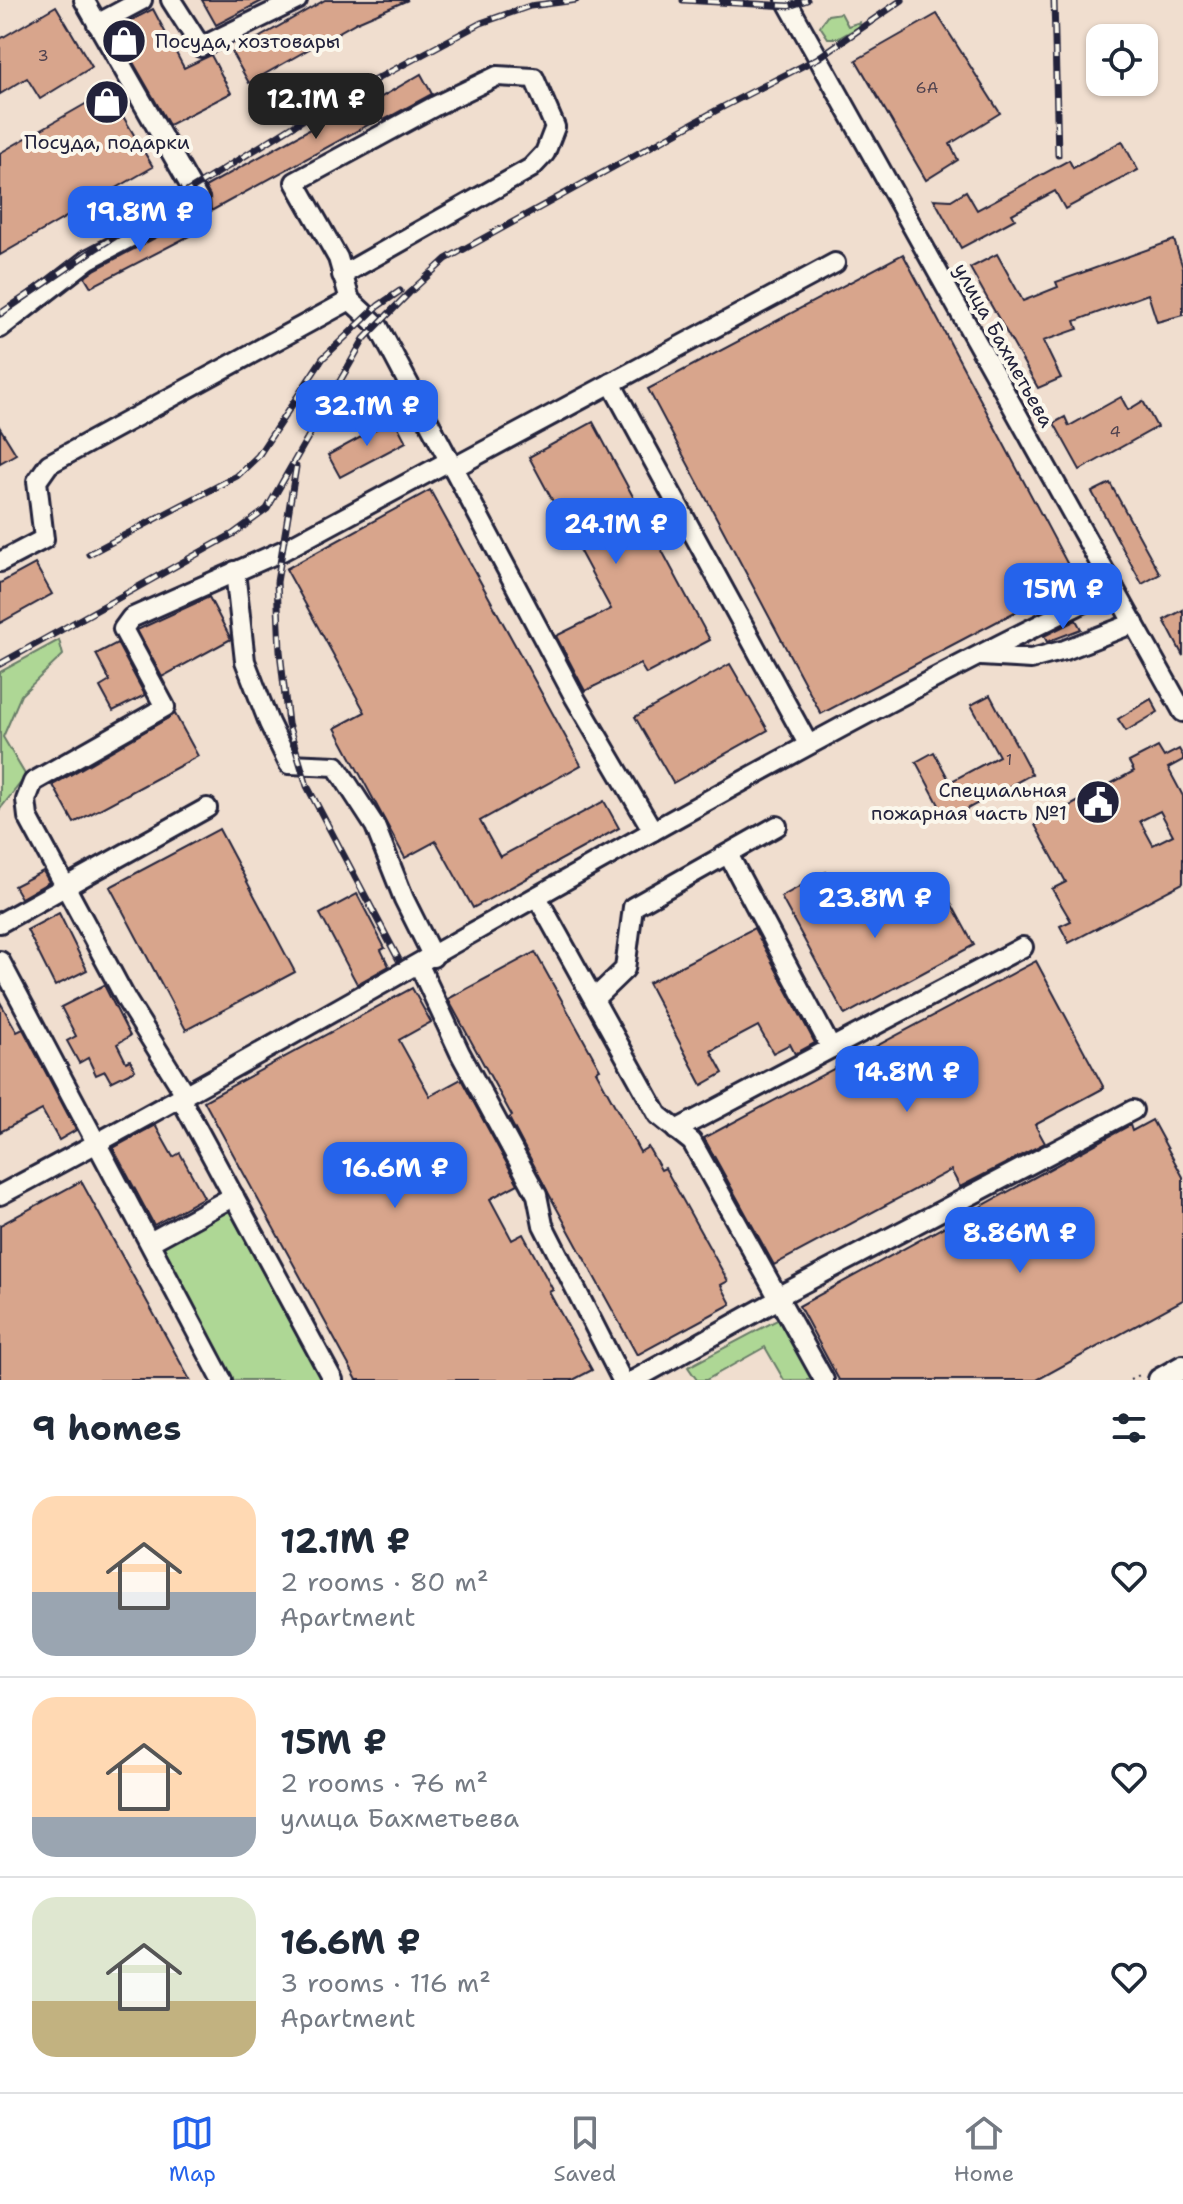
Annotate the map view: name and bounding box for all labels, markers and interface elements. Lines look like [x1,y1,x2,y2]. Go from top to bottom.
shop icon: Посуда, хозтовары [100,17,148,65]
map controls [1086,24,1158,96]
button: locate [1086,24,1158,96]
place label: Посуда, хозтовары [155,28,340,54]
house number: 3 [37,45,49,66]
pin: 12.1M ₽ [242,73,390,141]
house number: 6А [916,77,938,98]
shop icon: Посуда, подарки [83,78,131,126]
text: 12.1M ₽ [266,81,366,116]
place label: Посуда, подарки [24,129,190,155]
pin: 19.8M ₽ [66,186,214,254]
text: 19.8M ₽ [86,194,194,229]
street label: улица Бахметьева [948,258,1060,432]
pin: 32.1M ₽ [293,380,441,448]
text: 32.1M ₽ [314,388,420,423]
house number: 4 [1109,421,1121,442]
pin: 24.1M ₽ [542,498,690,566]
text: 24.1M ₽ [564,506,668,541]
pin: 15M ₽ [1007,563,1119,631]
text: 15M ₽ [1022,571,1104,606]
house number: 1 [1006,749,1012,770]
place label: Специальная пожарная часть №1 [871,777,1067,826]
public building icon: Специальная пожарная часть №1 [1074,778,1122,826]
pin: 23.8M ₽ [801,872,949,940]
text: 23.8M ₽ [818,880,932,915]
pin: 14.8M ₽ [833,1046,981,1114]
text: 14.8M ₽ [853,1054,961,1089]
pin: 16.6M ₽ [321,1142,469,1210]
text: 16.6M ₽ [341,1150,449,1185]
pin: 8.86M ₽ [946,1207,1094,1275]
text: 8.86M ₽ [963,1215,1077,1250]
text: 9 homes [32,1405,181,1451]
icon: filters [1107,1406,1151,1450]
text: 12.1M ₽ [280,1518,410,1564]
icon: home [96,1528,192,1624]
icon: heart [1107,1554,1151,1598]
text: 2 rooms · 80 m² [280,1564,489,1599]
text: Apartment [280,1599,416,1634]
text: 15M ₽ [280,1719,387,1765]
icon: home [96,1729,192,1825]
icon: heart [1107,1755,1151,1799]
text: 2 rooms · 76 m² [280,1765,488,1800]
text: улица Бахметьева [280,1800,519,1835]
text: 16.6M ₽ [280,1919,421,1965]
icon: home [96,1929,192,2025]
icon: heart [1107,1955,1151,1999]
text: 3 rooms · 116 m² [280,1965,491,2000]
text: Apartment [280,2000,416,2035]
tab: Map [169,2111,216,2188]
tab: Saved [554,2111,616,2188]
tab: Home [954,2111,1014,2188]

